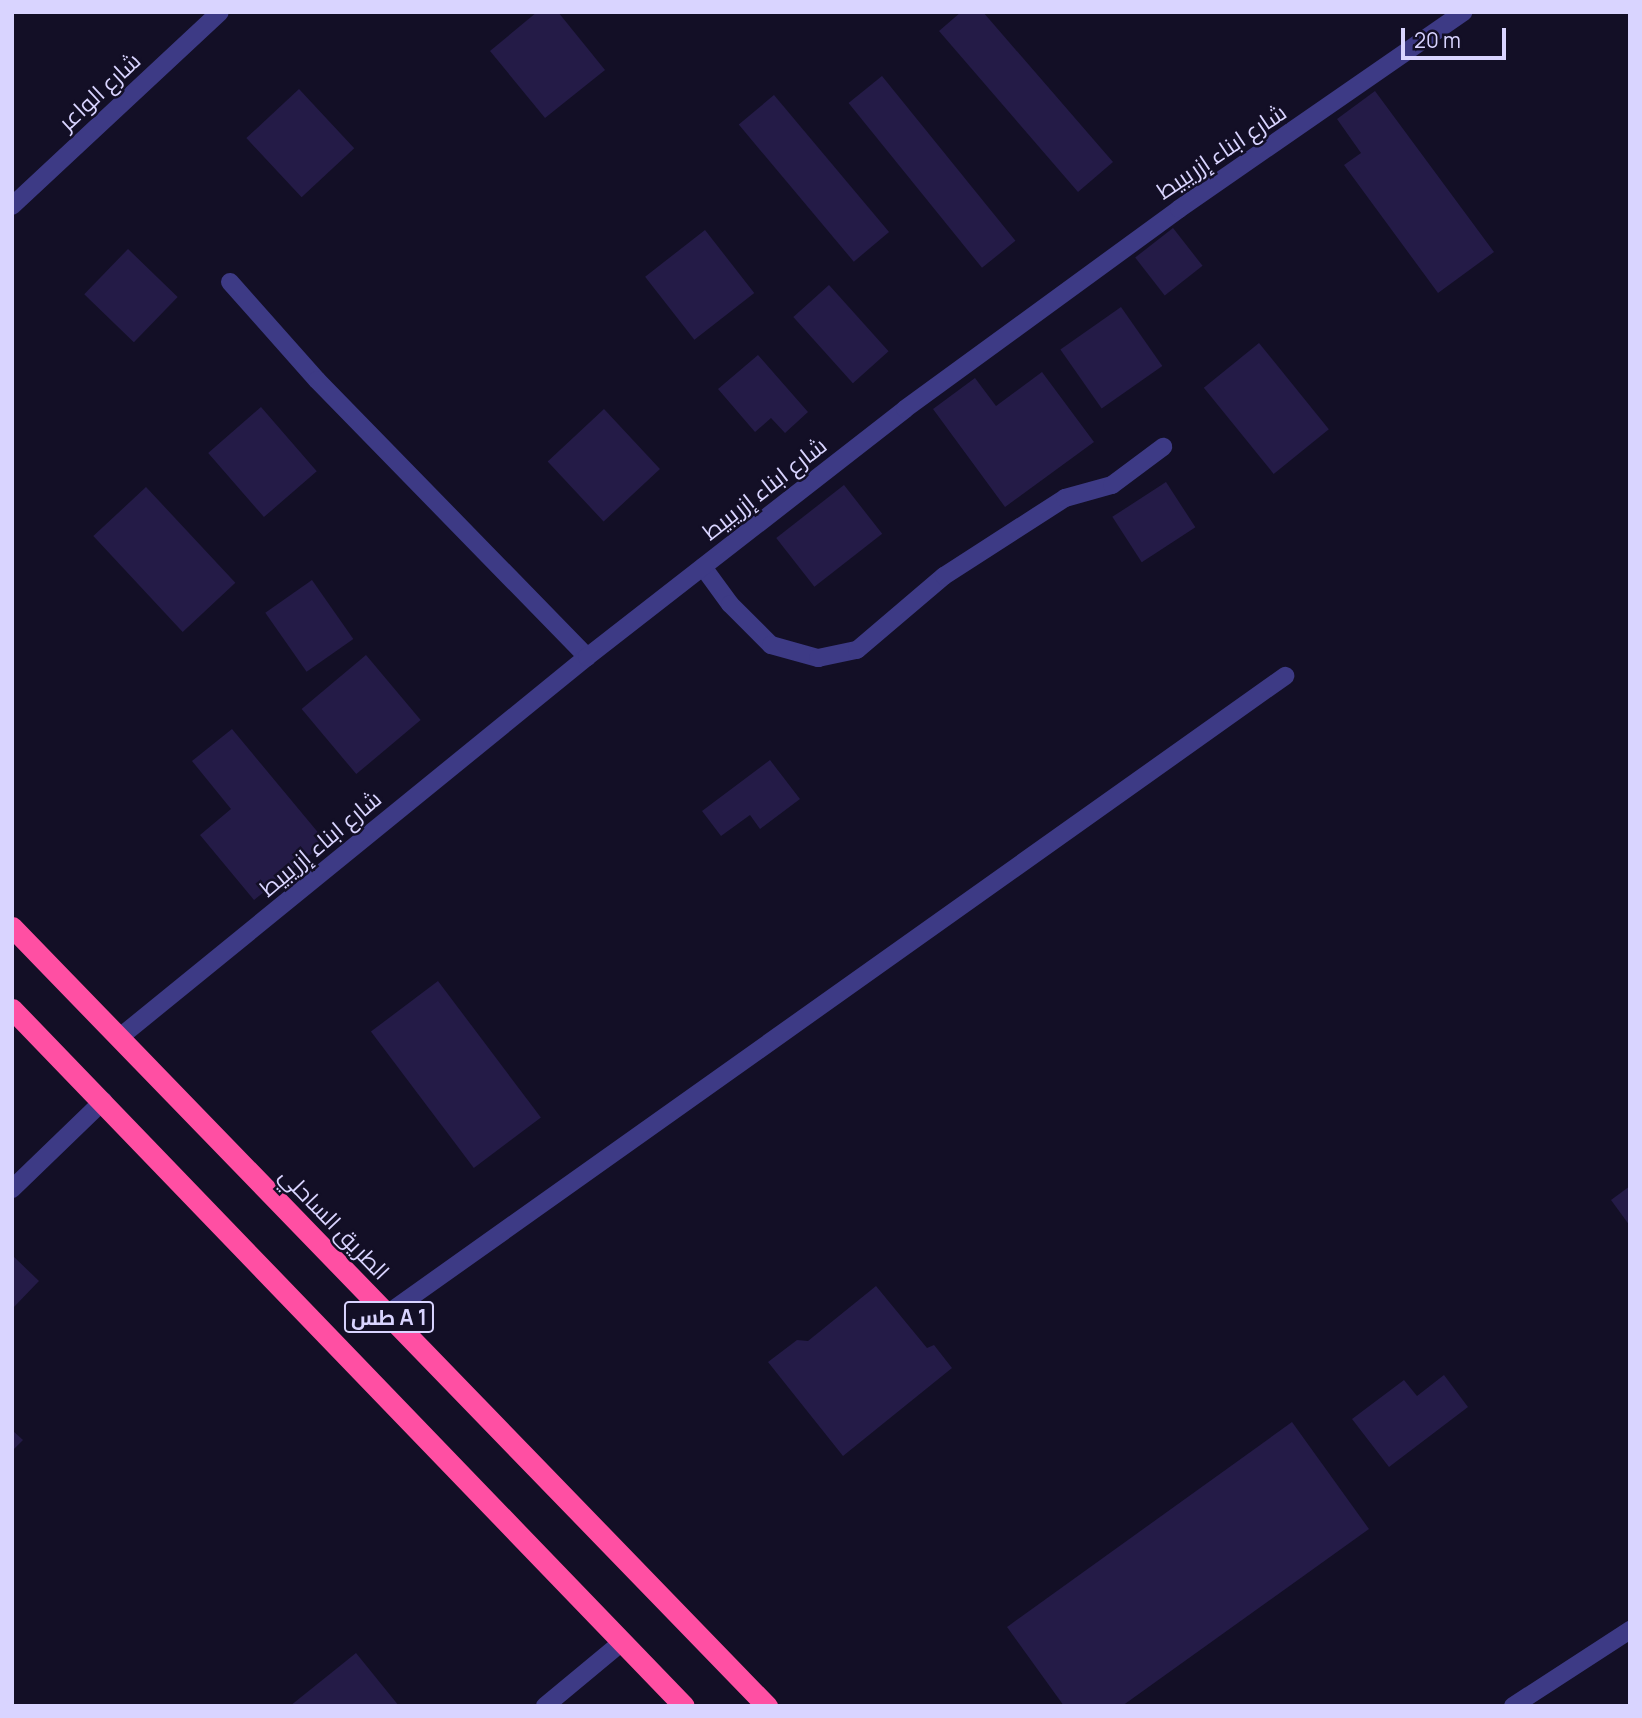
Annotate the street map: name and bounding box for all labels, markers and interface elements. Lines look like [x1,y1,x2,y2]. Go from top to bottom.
scale bar [1404,14,1509,58]
text: 20 m [1414,26,1461,54]
street label: شارع الواعر [52,46,146,136]
street label: شارع ابناء إزريبيط [1151,98,1291,204]
street label: شارع ابناء إزريبيط [696,431,832,545]
street label: شارع ابناء إزريبيط [254,784,386,902]
street label: الطريق الساحلي [274,1161,396,1285]
road number: طس A 1 [344,1300,434,1334]

